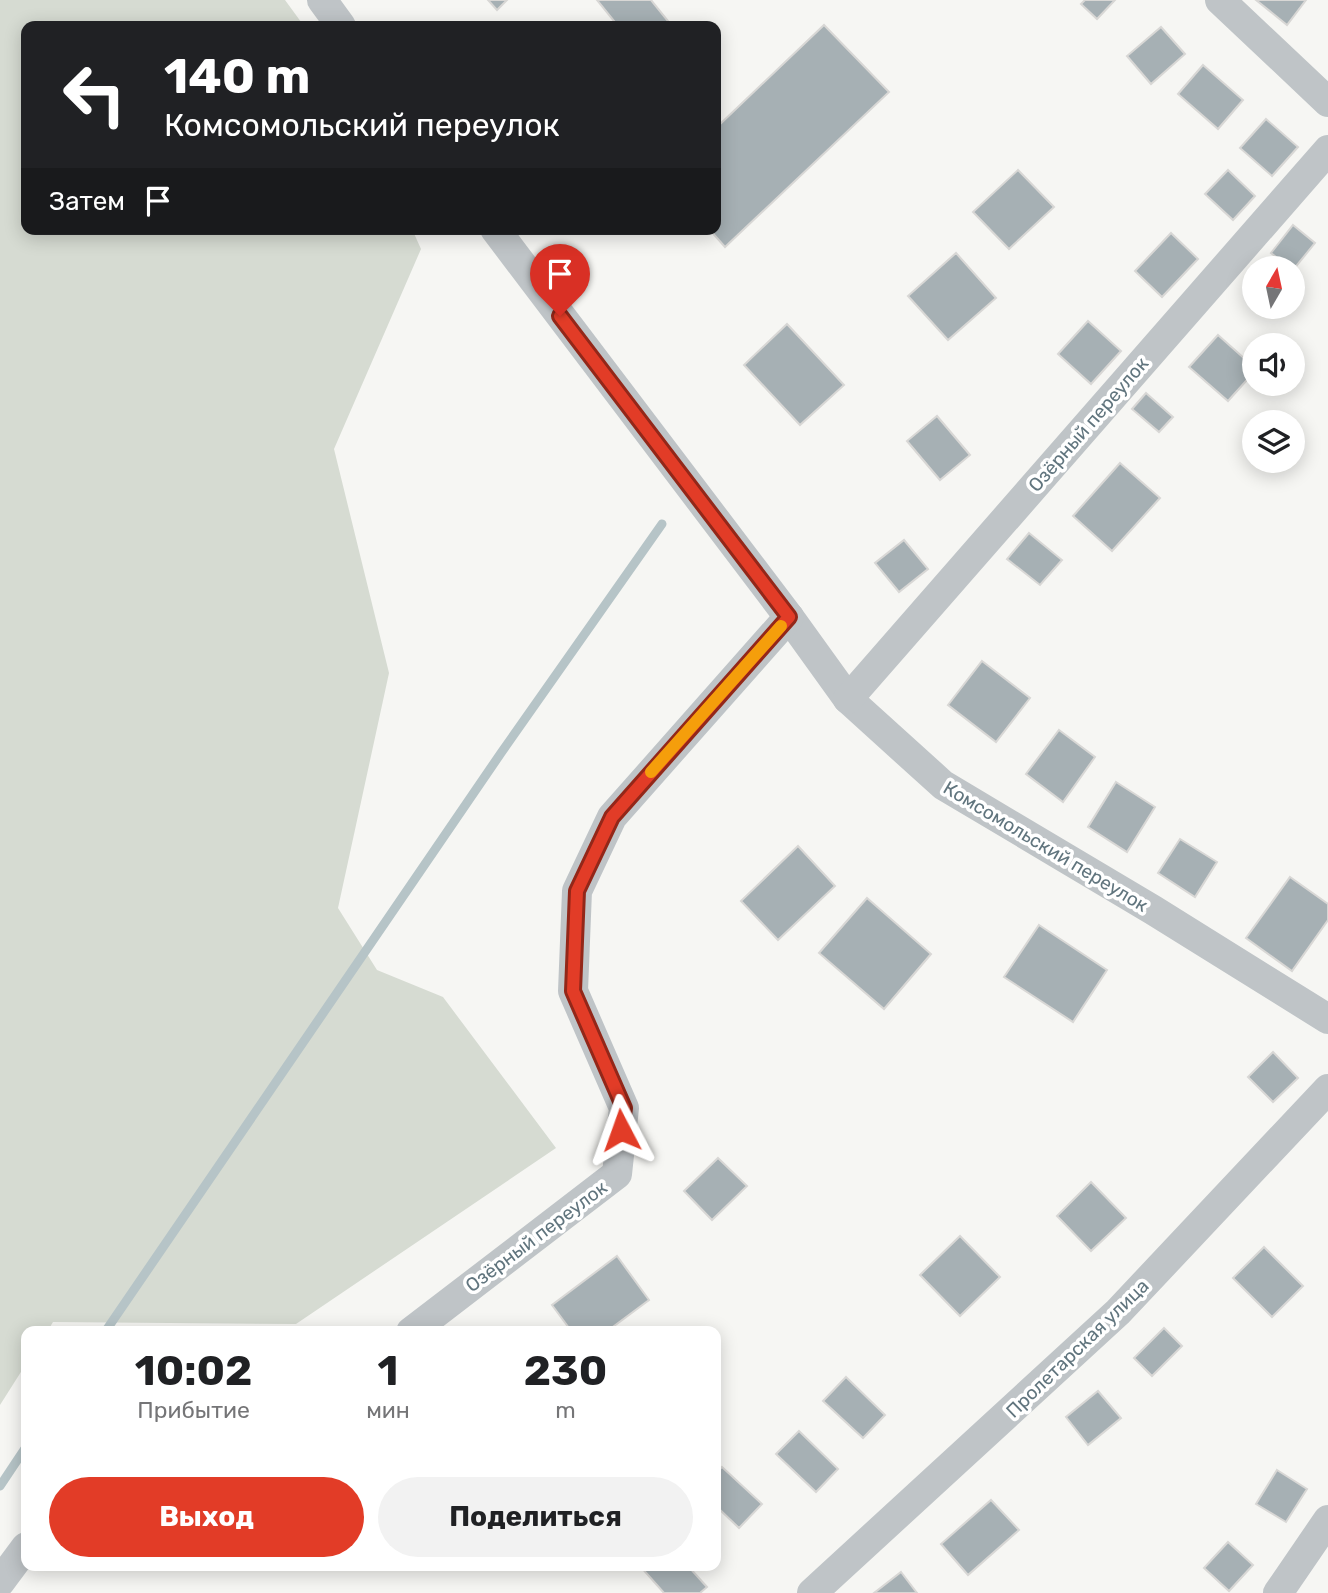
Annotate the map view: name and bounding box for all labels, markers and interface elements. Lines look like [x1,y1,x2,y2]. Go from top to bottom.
text: 140 m [164,47,310,105]
icon: left [49,49,140,140]
text: Комсомольский переулок [164,106,560,144]
icon: arrive [139,182,177,220]
text: Затем [49,186,125,217]
pin [530,244,590,316]
icon: arrive [541,255,579,293]
north arrow [1242,256,1306,318]
map controls [1242,256,1305,473]
button: sound [1242,333,1305,396]
street label: Озёрный переулок [1024,352,1153,496]
button: layers [1242,410,1305,473]
street label: Комсомольский переулок [939,776,1152,917]
position arrow [584,1093,658,1167]
street label: Озёрный переулок [461,1176,612,1297]
street label: Пролетарская улица [1001,1274,1154,1422]
text: 10:02 [135,1346,252,1396]
text: 1 [378,1346,398,1396]
text: 230 [524,1346,607,1396]
text: Прибытие [137,1396,250,1424]
text: мин [366,1396,410,1424]
text: m [555,1396,576,1424]
button: Выход [49,1477,364,1557]
button: Поделиться [378,1477,693,1557]

